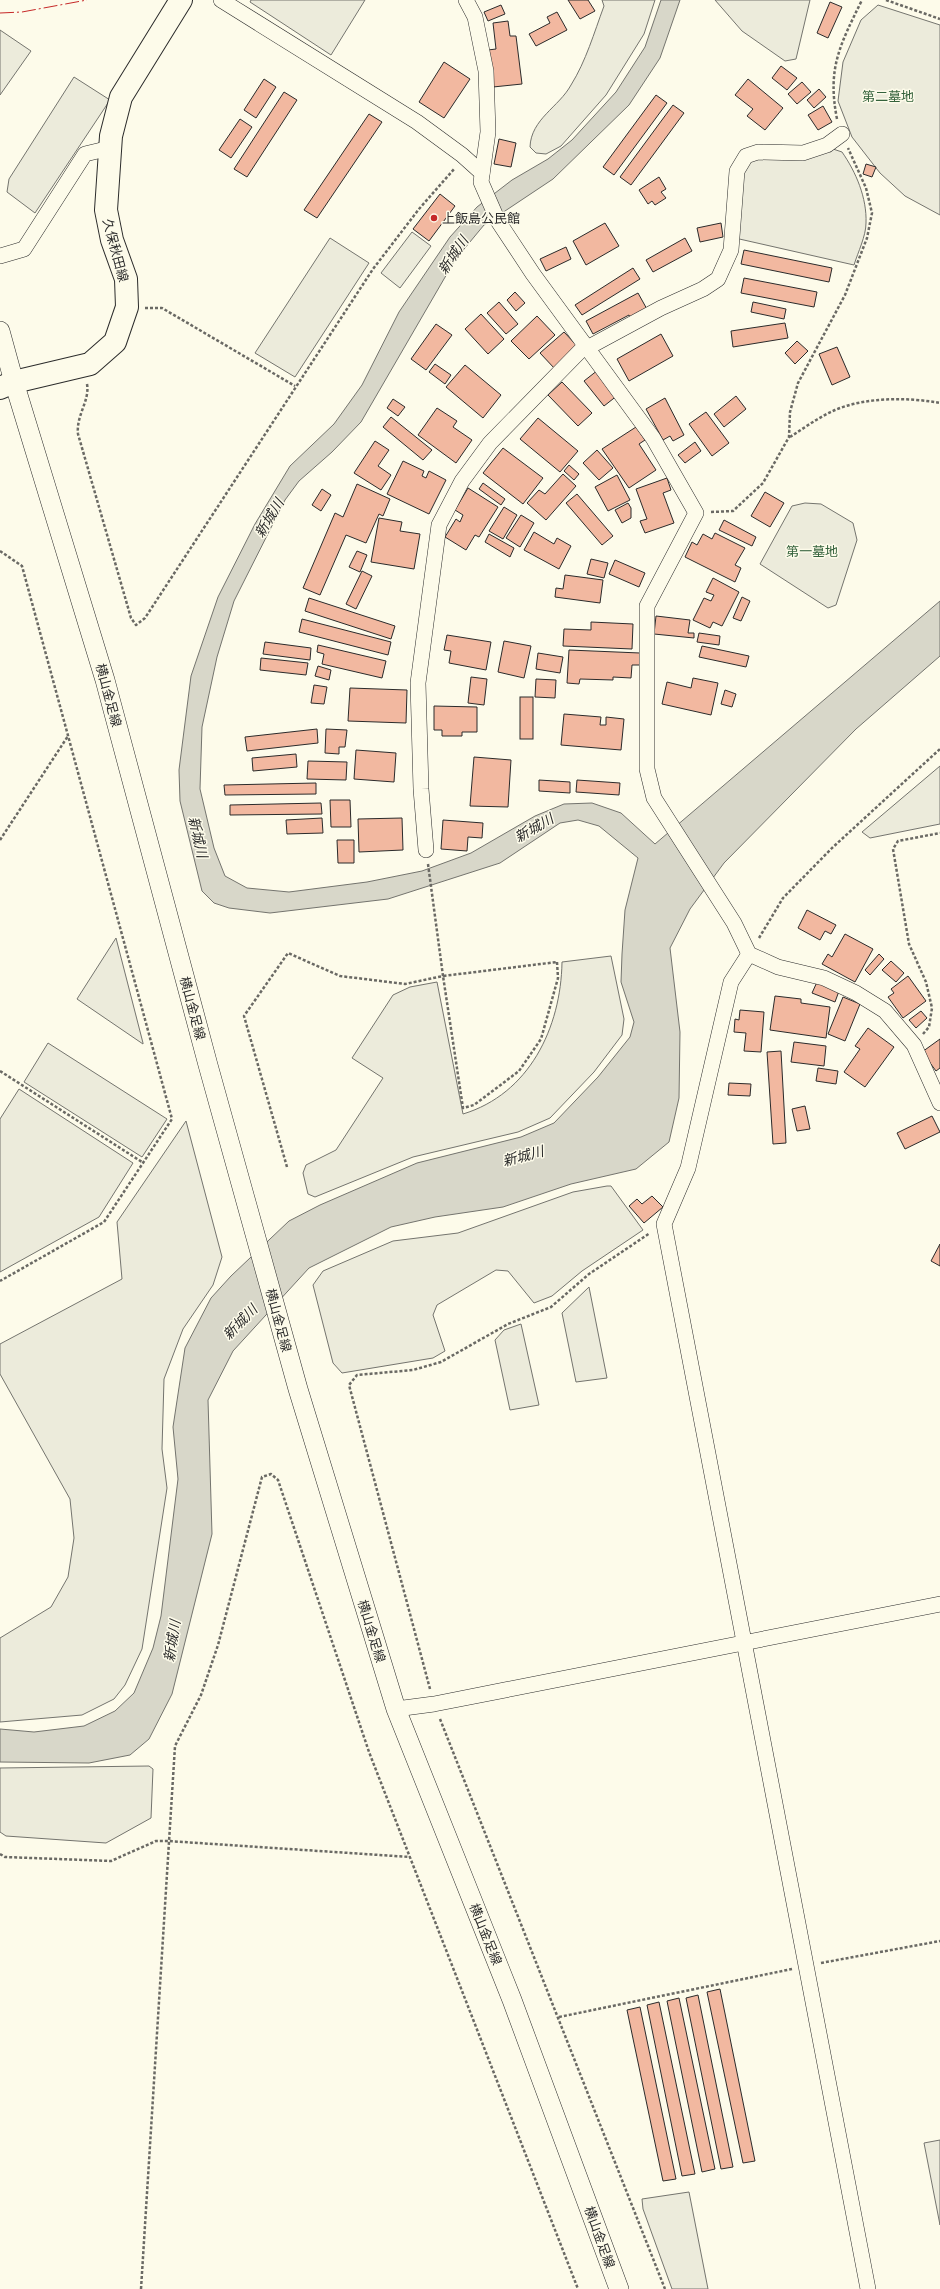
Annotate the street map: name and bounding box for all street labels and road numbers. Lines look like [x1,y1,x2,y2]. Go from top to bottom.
street label: 久保秋田線 [100,217,131,283]
street label: 横山金足線 [93,662,124,728]
street label: 横山金足線 [177,975,208,1041]
street label: 横山金足線 [263,1287,294,1353]
street label: 横山金足線 [355,1598,388,1664]
street label: 横山金足線 [466,1901,505,1967]
street label: 横山金足線 [581,2204,618,2270]

